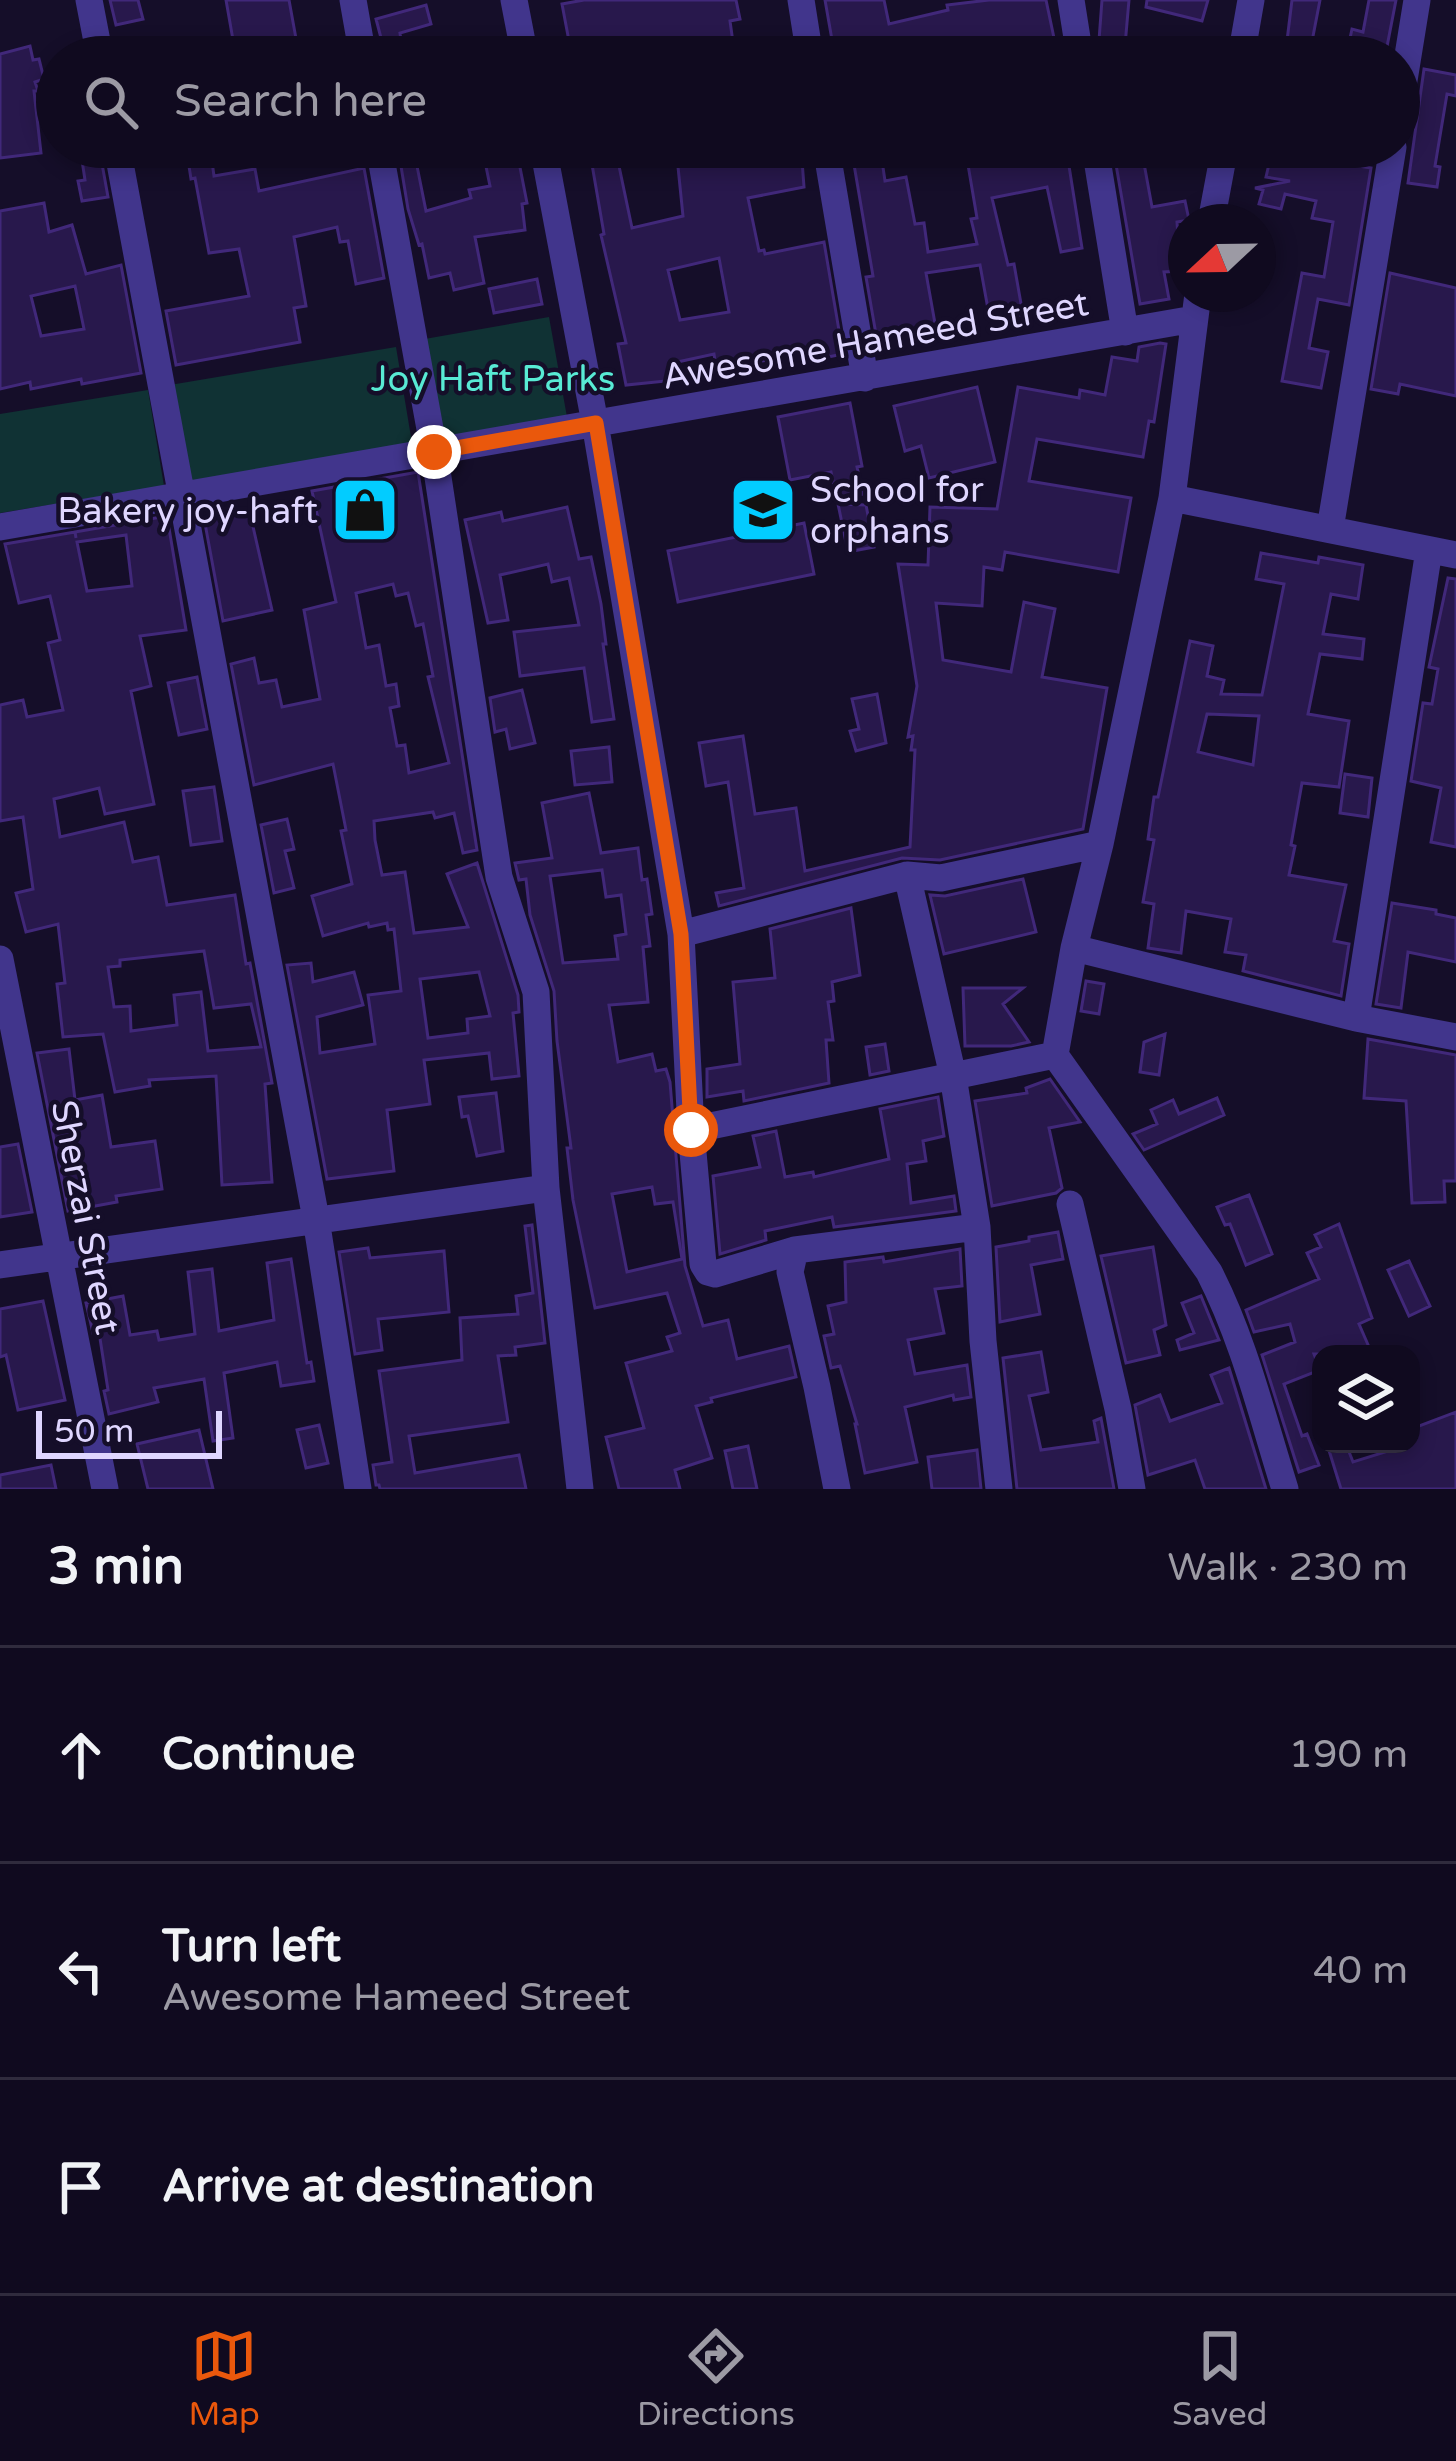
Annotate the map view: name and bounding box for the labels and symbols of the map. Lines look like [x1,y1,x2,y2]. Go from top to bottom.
north arrow [1168,204,1276,312]
street label: Awesome Hameed Street [659,282,1092,399]
park label: Joy Haft Parks [371,358,615,401]
route end [407,425,461,479]
place label: School for orphans [810,469,984,553]
shop icon: Bakery joy-haft [330,475,400,545]
school or university icon: School for orphans [728,475,798,545]
place label: Bakery joy-haft [57,490,318,533]
street label: Sherzai Street [42,1097,129,1338]
route start [664,1103,718,1157]
scale bar [36,1405,222,1458]

